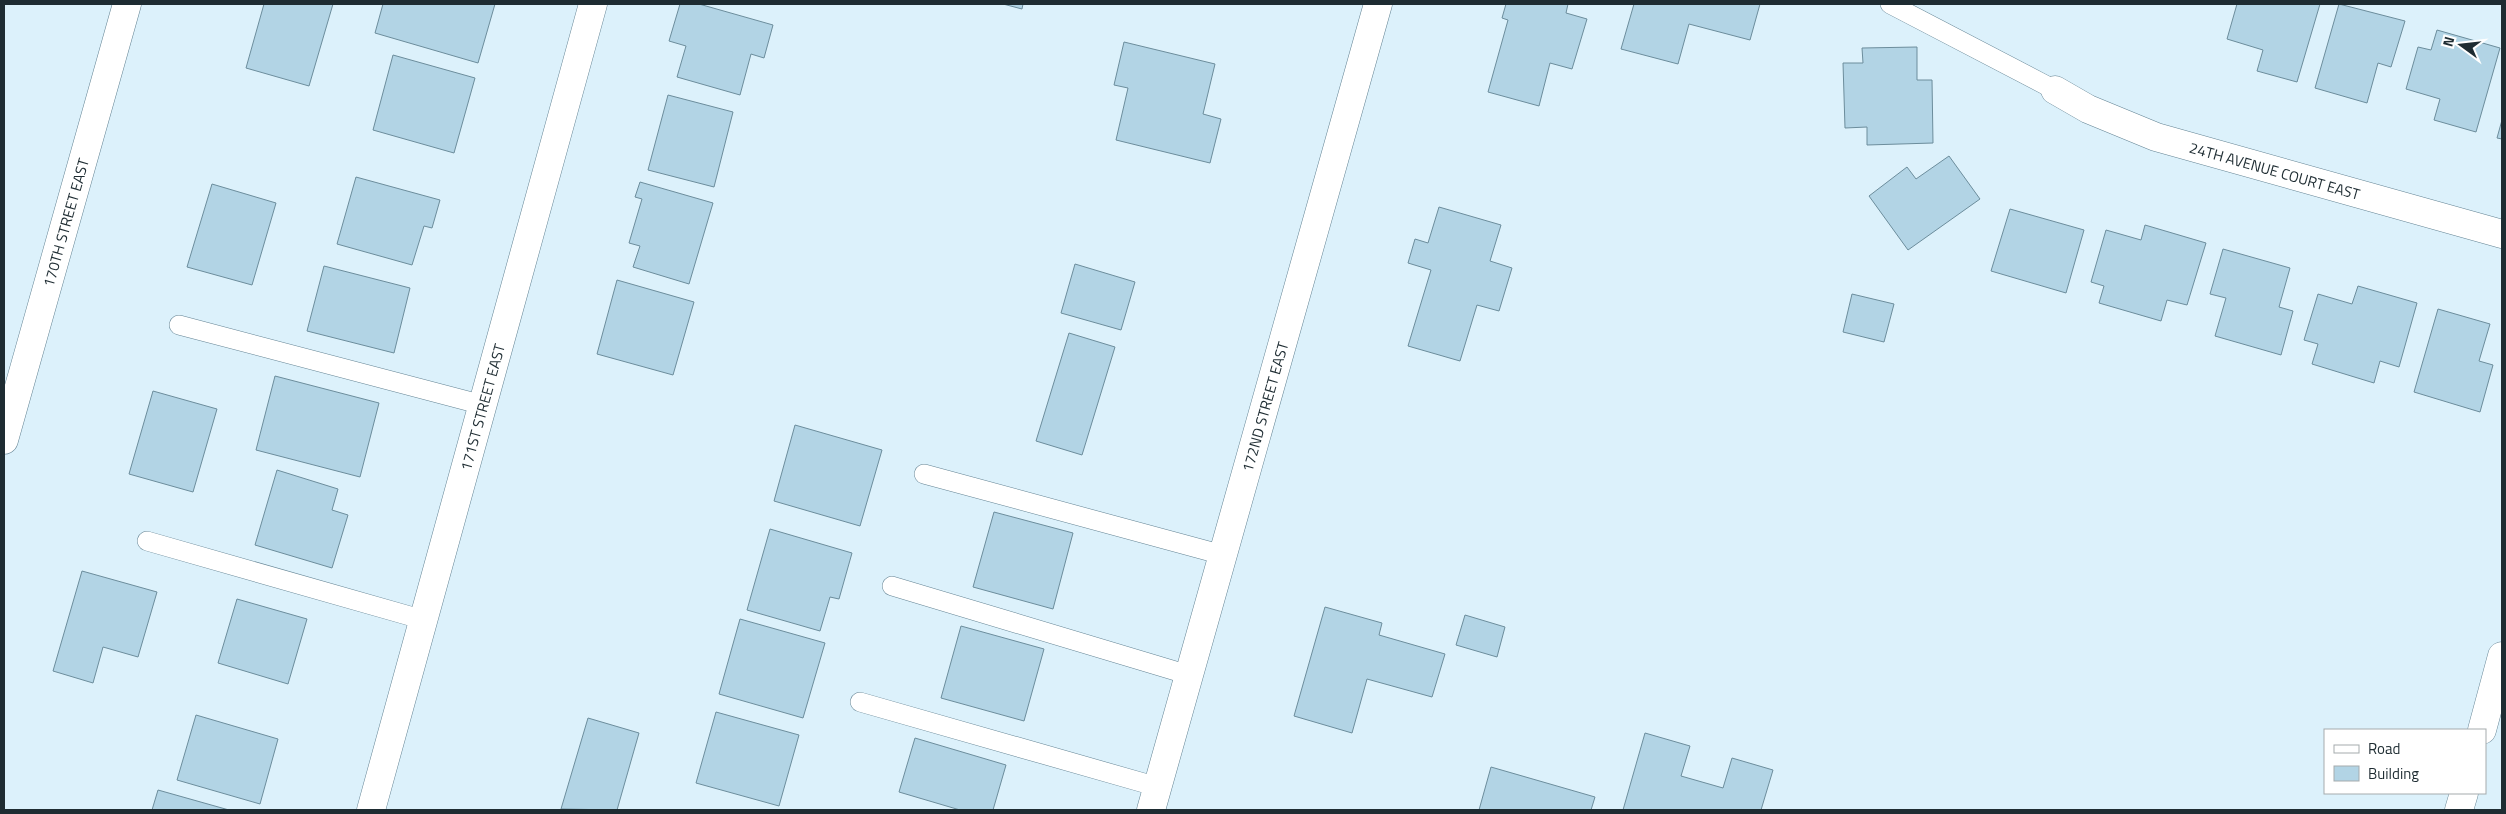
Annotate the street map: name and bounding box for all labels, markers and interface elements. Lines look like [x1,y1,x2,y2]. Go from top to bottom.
north arrow [2436,20,2486,70]
text: N [2437,34,2459,49]
street label: 24TH AVENUE COURT EAST [2187,135,2363,205]
street label: 170TH STREET EAST [36,155,94,290]
street label: 172ND STREET EAST [1235,339,1294,475]
street label: 171ST STREET EAST [454,341,510,473]
legend [2324,729,2486,794]
text: Road [2368,737,2400,760]
text: Building [2368,762,2419,785]

